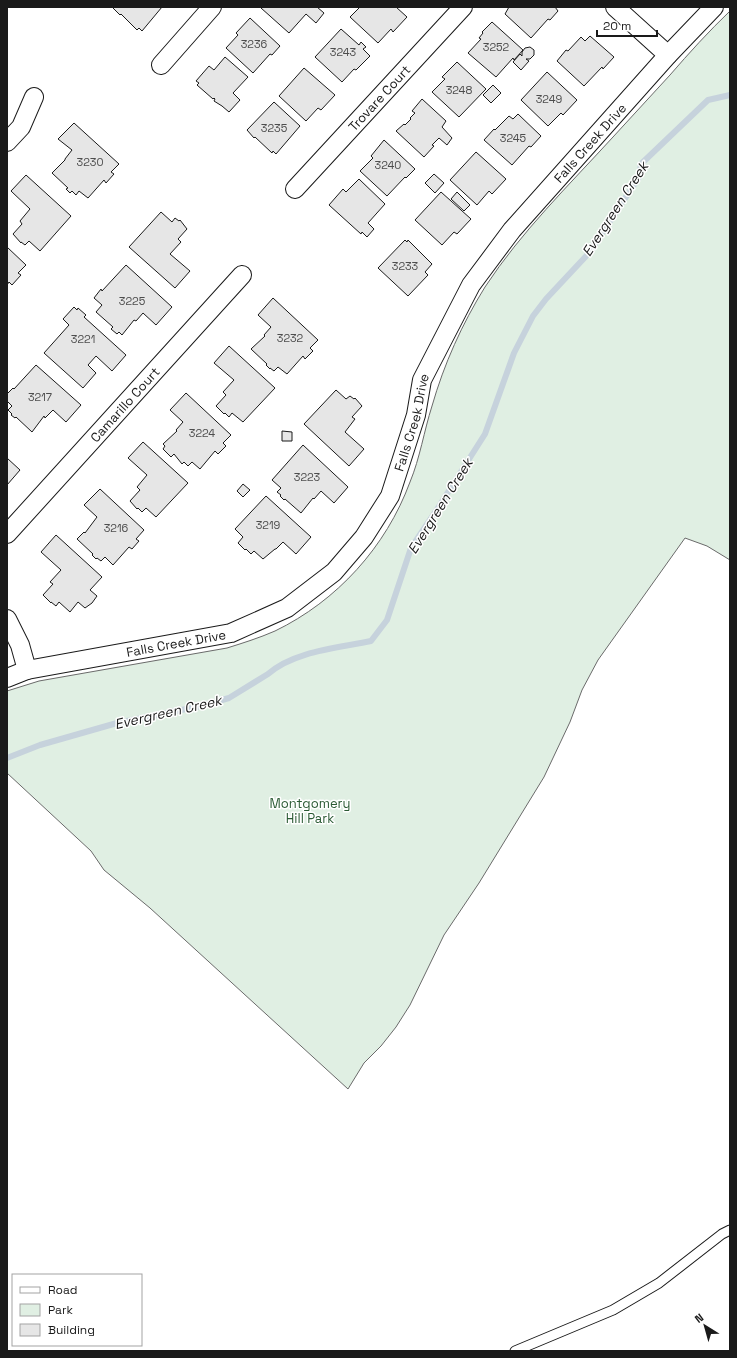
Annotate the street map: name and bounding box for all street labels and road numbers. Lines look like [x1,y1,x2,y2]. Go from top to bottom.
street label: Trovare Court [345,61,414,135]
street label: Falls Creek Drive [550,100,630,186]
street label: Camarillo Court [87,364,163,446]
street label: Falls Creek Drive [390,370,433,474]
street label: Falls Creek Drive [125,626,227,661]

